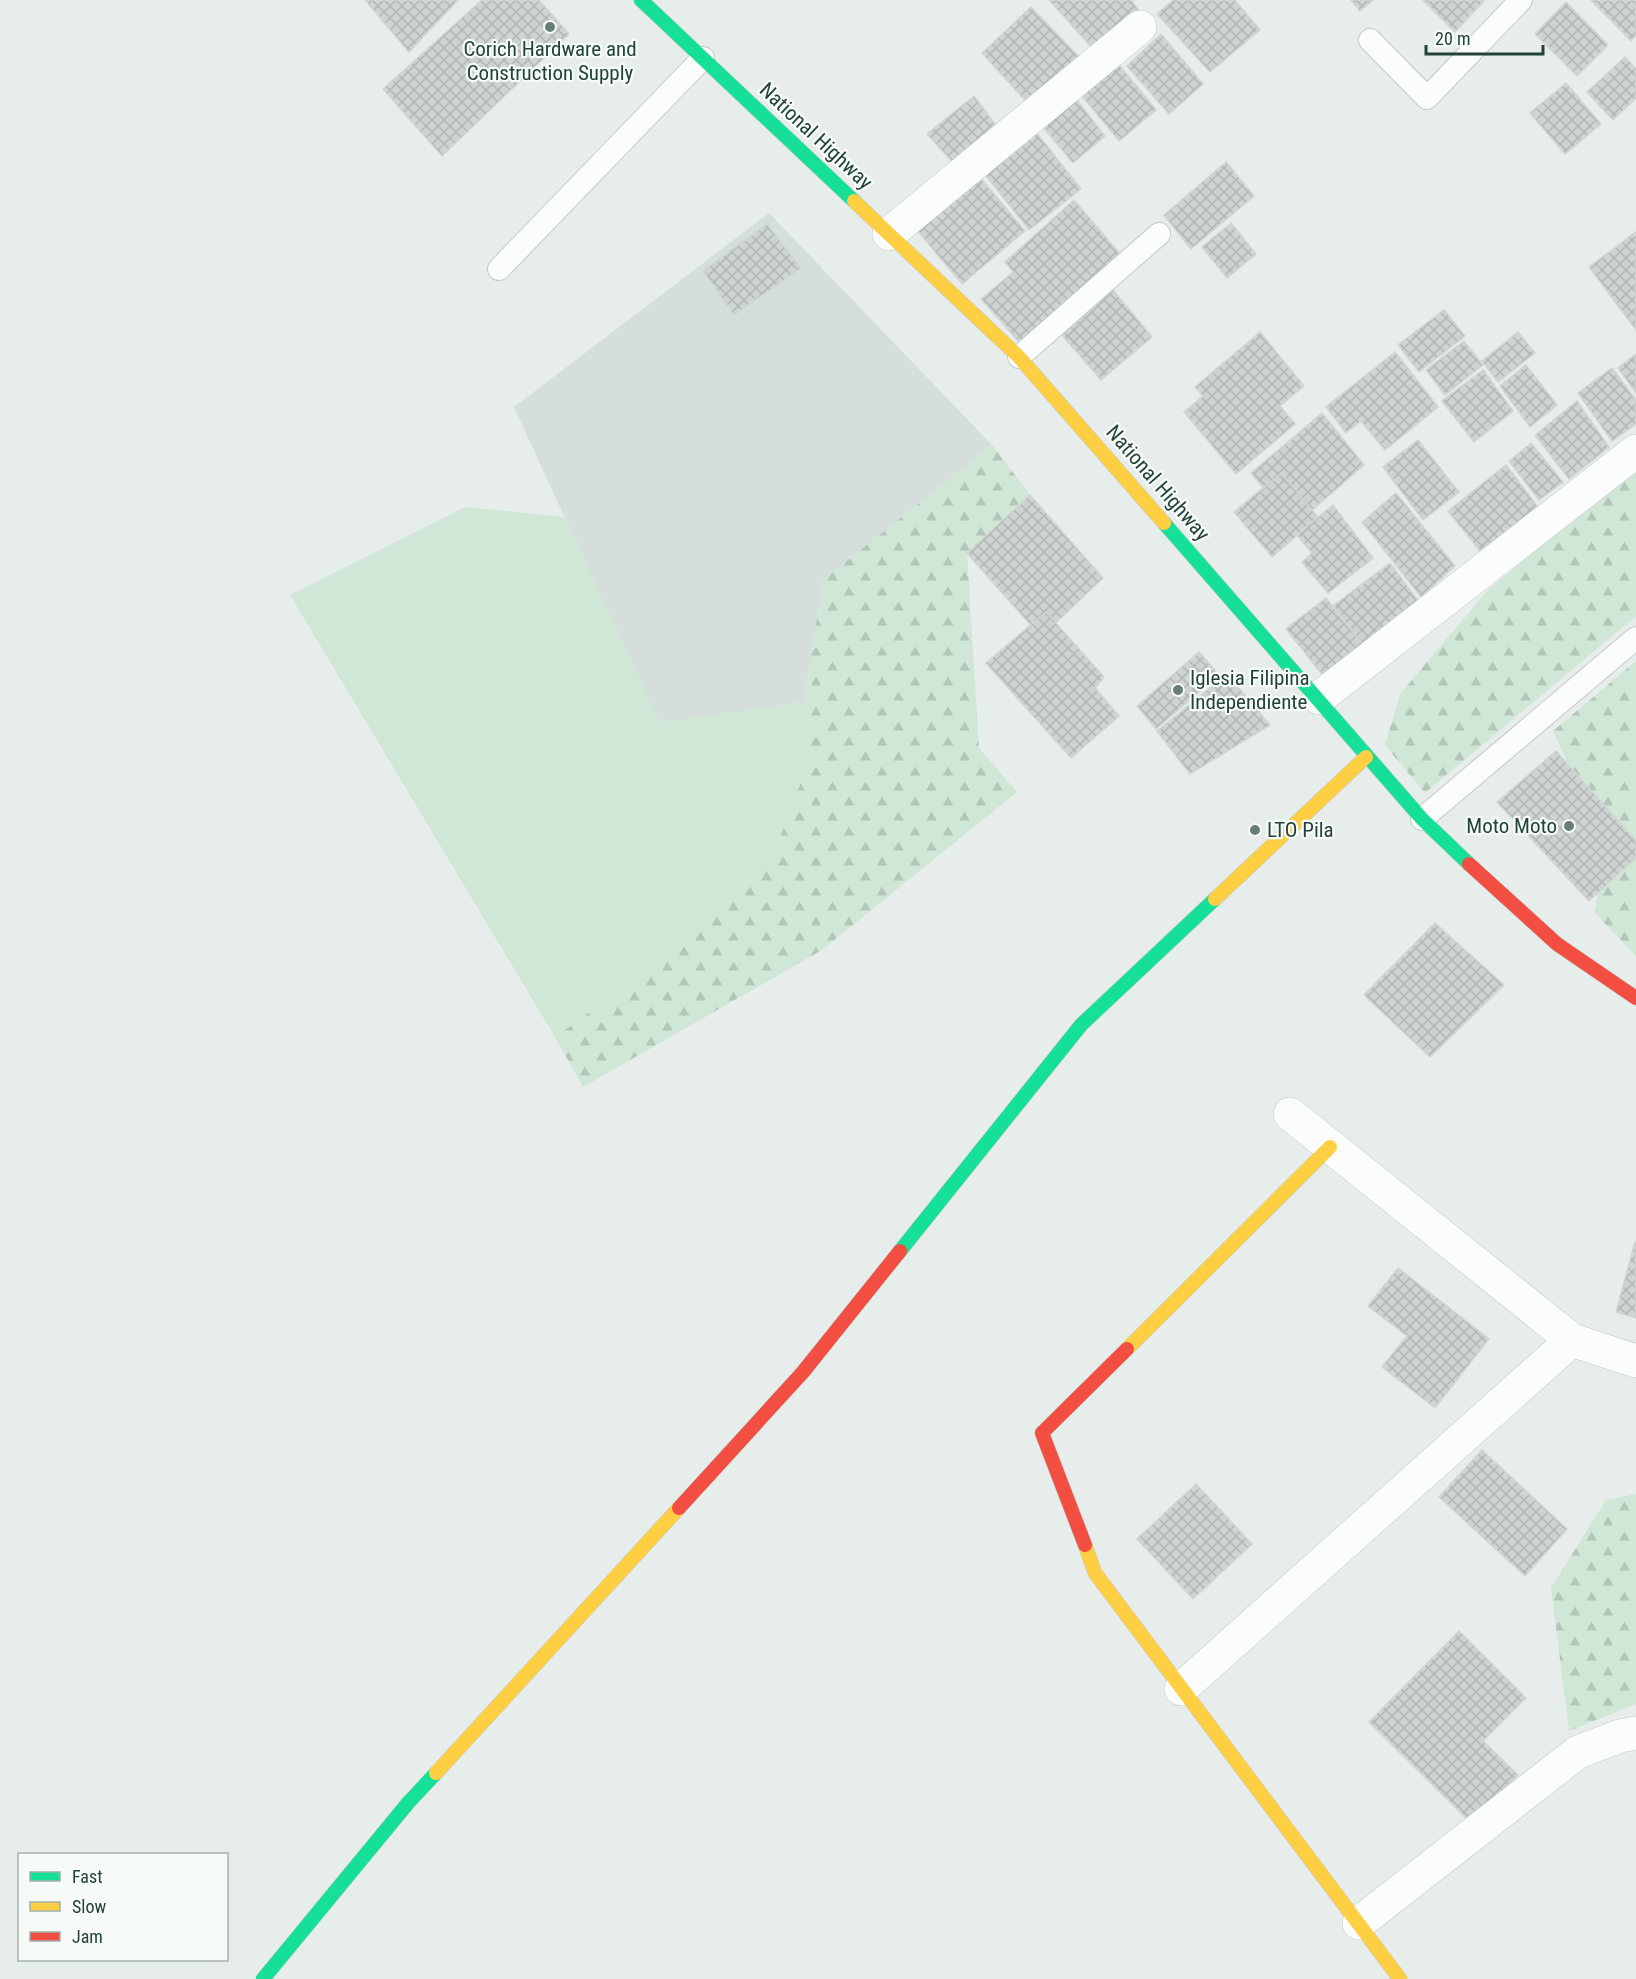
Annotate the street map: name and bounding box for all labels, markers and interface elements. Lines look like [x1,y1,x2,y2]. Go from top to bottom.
scale bar [1426,18,1543,56]
marker: Corich Hardware and Construction Supply [543,20,557,34]
text: 20 m [1435,28,1470,49]
place label: Corich Hardware and Construction Supply [463,37,637,85]
street label: National Highway [755,78,877,194]
street label: National Highway [1101,420,1215,546]
place label: Iglesia Filipina Independiente [1190,666,1310,714]
marker: Iglesia Filipina Independiente [1171,683,1185,697]
place label: Moto Moto [1466,814,1557,838]
place label: LTO Pila [1267,818,1334,842]
marker: Moto Moto [1562,819,1576,833]
marker: LTO Pila [1248,823,1262,837]
legend [18,1853,228,1961]
text: Fast [72,1866,103,1887]
text: Slow [72,1896,107,1917]
text: Jam [72,1926,103,1947]

